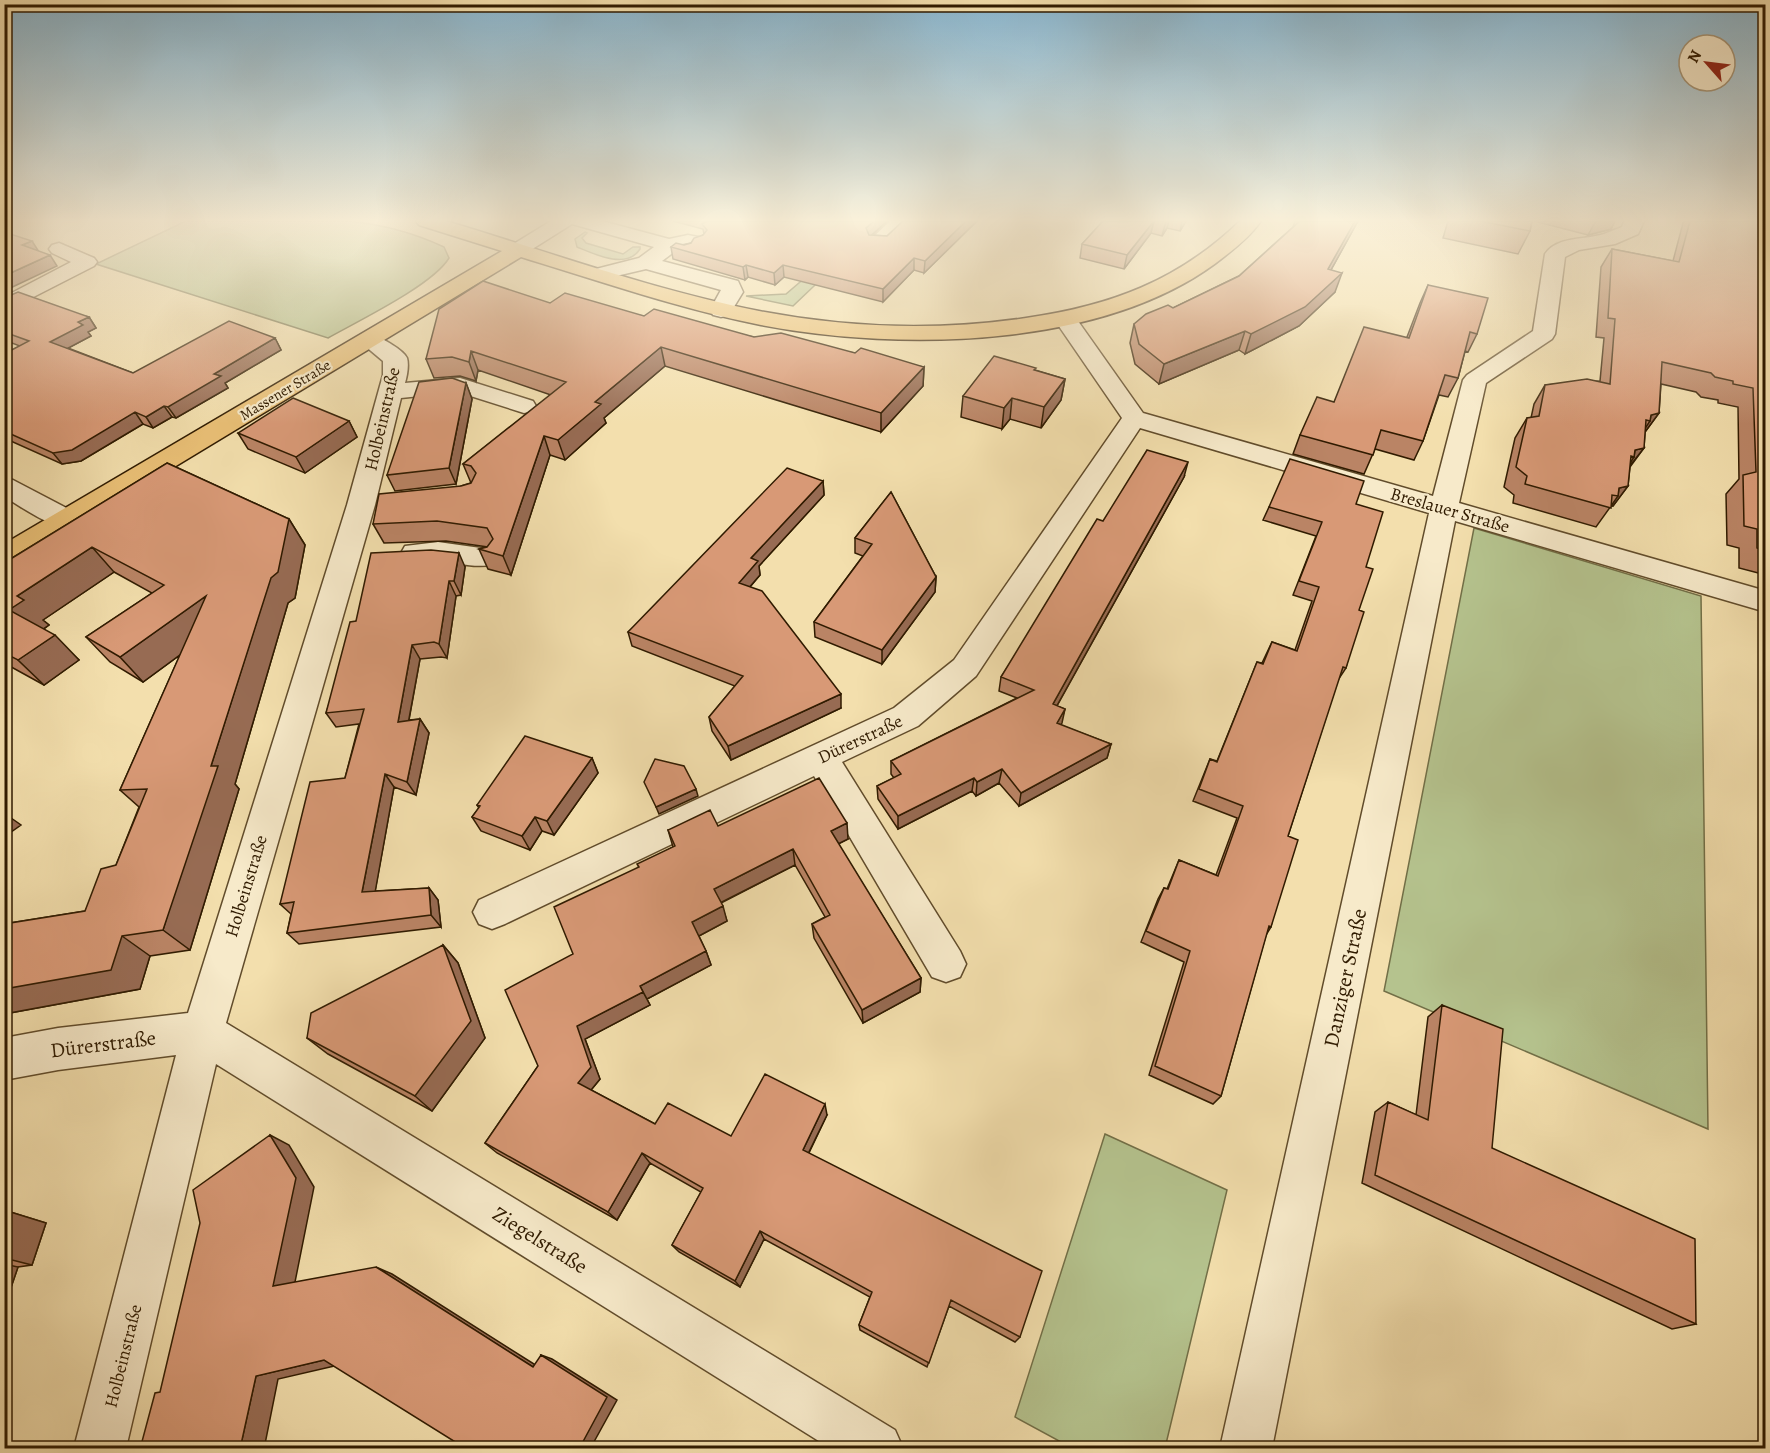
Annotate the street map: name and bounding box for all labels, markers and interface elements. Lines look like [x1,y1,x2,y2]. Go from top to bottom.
north arrow [1677,33,1737,93]
text: N [1682,46,1707,67]
street label: Massener Straße [236,355,335,425]
street label: Holbeinstraße [358,365,406,473]
street label: Breslauer Straße [1388,482,1512,538]
street label: Dürerstraße [814,709,906,769]
street label: Holbeinstraße [219,832,273,940]
street label: Danziger Straße [1317,906,1373,1050]
street label: Dürerstraße [49,1024,157,1064]
street label: Ziegelstraße [487,1200,593,1280]
street label: Holbeinstraße [99,1302,147,1410]

